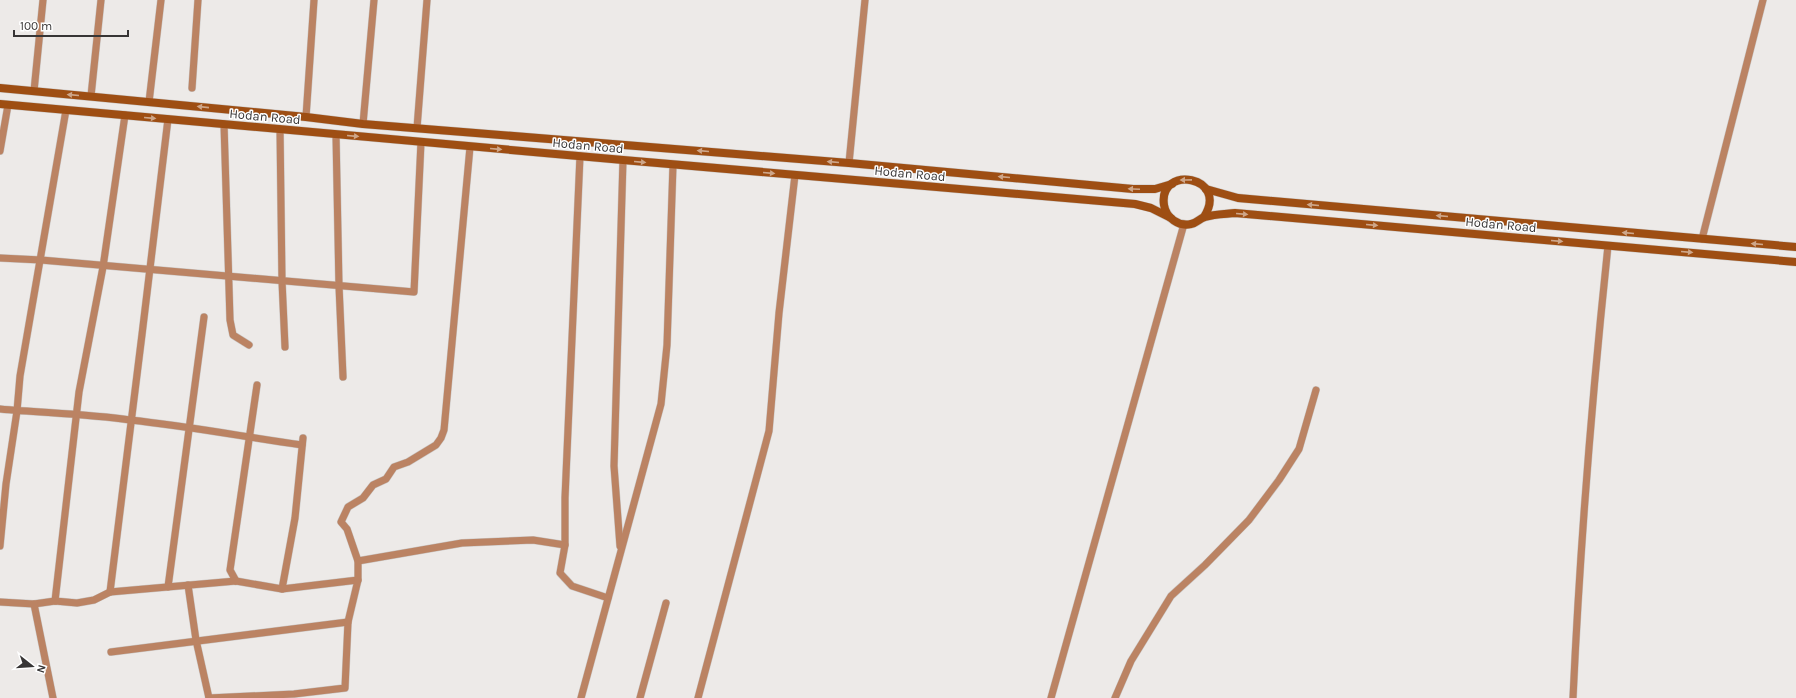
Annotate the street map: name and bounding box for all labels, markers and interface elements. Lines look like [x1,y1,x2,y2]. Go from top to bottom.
scale bar [14,12,128,38]
text: 100 m [20,19,52,33]
one-way arrow [67,91,79,98]
one-way arrow [197,104,209,111]
street label: Hodan Road [229,106,301,127]
one-way arrow [144,114,156,121]
one-way arrow [347,133,359,139]
street label: Hodan Road [552,135,624,156]
one-way arrow [490,146,502,152]
one-way arrow [697,148,709,155]
one-way arrow [634,158,646,165]
one-way arrow [827,158,839,165]
street label: Hodan Road [874,163,946,184]
one-way arrow [763,170,775,177]
one-way arrow [998,174,1010,181]
one-way arrow [1179,177,1192,183]
one-way arrow [1127,186,1140,192]
one-way arrow [1307,201,1319,208]
one-way arrow [1236,210,1248,217]
one-way arrow [1436,213,1448,220]
street label: Hodan Road [1465,214,1537,235]
one-way arrow [1366,222,1378,229]
one-way arrow [1622,229,1634,236]
one-way arrow [1551,238,1563,245]
one-way arrow [1751,240,1763,247]
one-way arrow [1681,249,1693,256]
north arrow [12,646,52,686]
text: N [34,663,48,674]

